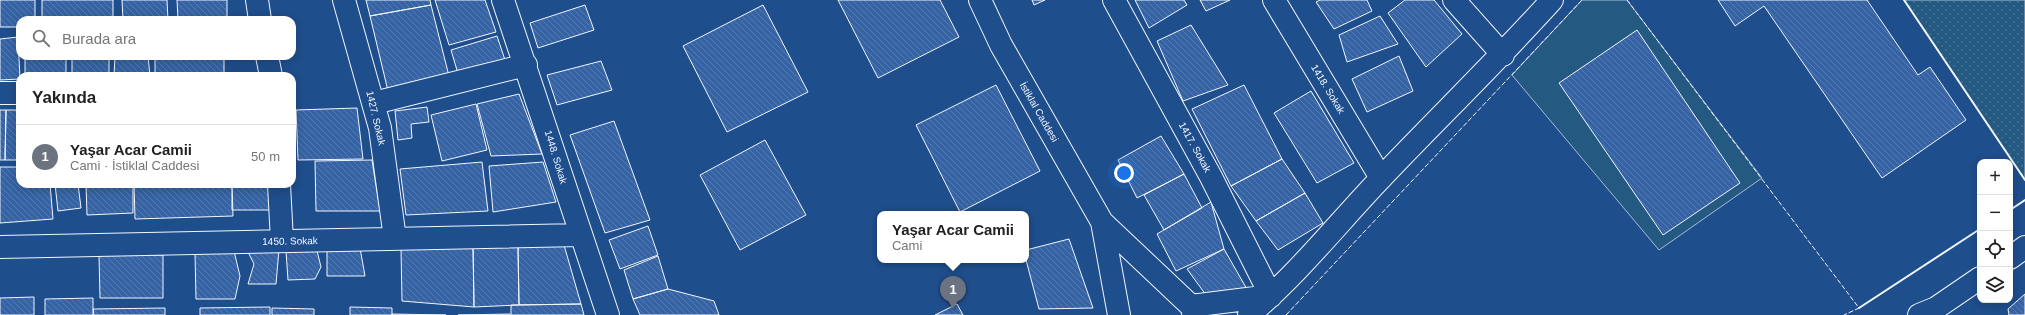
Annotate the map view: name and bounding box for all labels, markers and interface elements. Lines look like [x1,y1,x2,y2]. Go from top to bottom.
search box [16,16,296,60]
icon: search [30,27,52,49]
text: Burada ara [62,30,136,47]
street label: 1418. Sokak [1309,62,1348,117]
street label: İstiklal Caddesi [1017,80,1061,144]
text: Yakında [32,88,96,107]
street label: 1427. Sokak [364,90,388,147]
street label: 1417. Sokak [1177,120,1214,175]
street label: 1448. Sokak [543,129,570,186]
text: Yaşar Acar Camii [70,141,192,158]
text: 1 [41,149,49,164]
text: 50 m [251,149,280,164]
text: Cami · İstiklal Caddesi [70,158,199,173]
map controls [1977,159,2013,303]
button: + [1977,159,2013,195]
your location [1114,163,1134,183]
button: − [1977,195,2013,231]
popup [877,211,1029,263]
text: Yaşar Acar Camii [892,221,1014,238]
button: locate [1977,231,2013,267]
street label: 1450. Sokak [262,235,319,247]
text: Cami [892,238,922,253]
button: layers [1977,267,2013,303]
pin: 1 [940,276,966,309]

